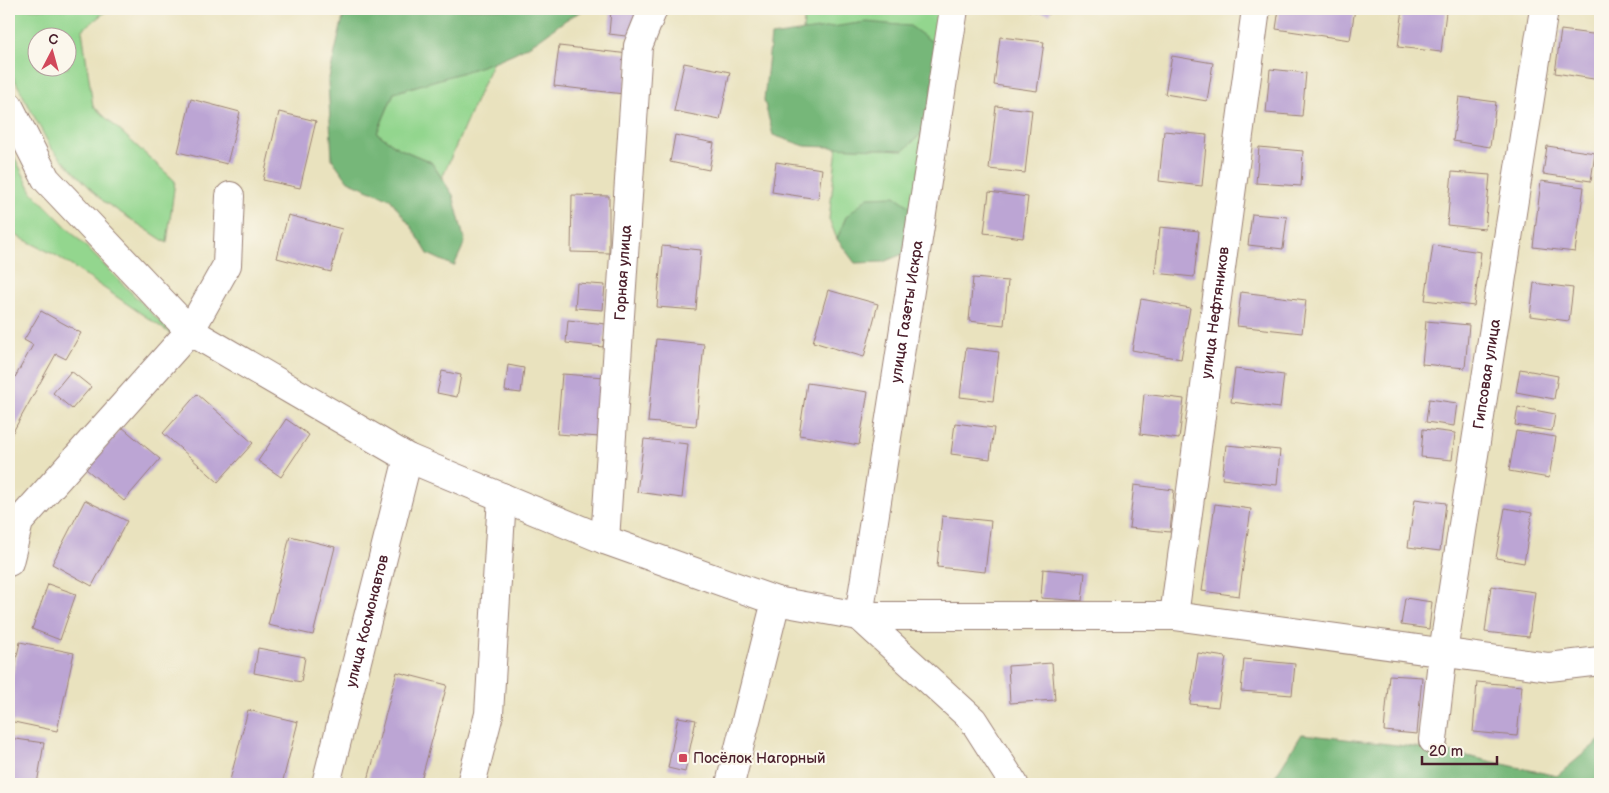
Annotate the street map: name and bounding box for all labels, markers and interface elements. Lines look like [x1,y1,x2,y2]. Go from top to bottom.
north arrow [28,28,78,78]
text: С [48,31,59,49]
street label: Горная улица [611,224,636,321]
street label: улица Газеты Искра [887,239,928,384]
street label: улица Нефтяников [1197,246,1234,380]
street label: Гипсовая улица [1469,318,1505,430]
street label: улица Космонавтов [342,553,393,689]
scale bar [1422,733,1496,765]
text: 20 m [1429,742,1463,761]
place label: Посёлок Нагорный [693,749,826,768]
marker: Посёлок Нагорный [677,752,689,764]

